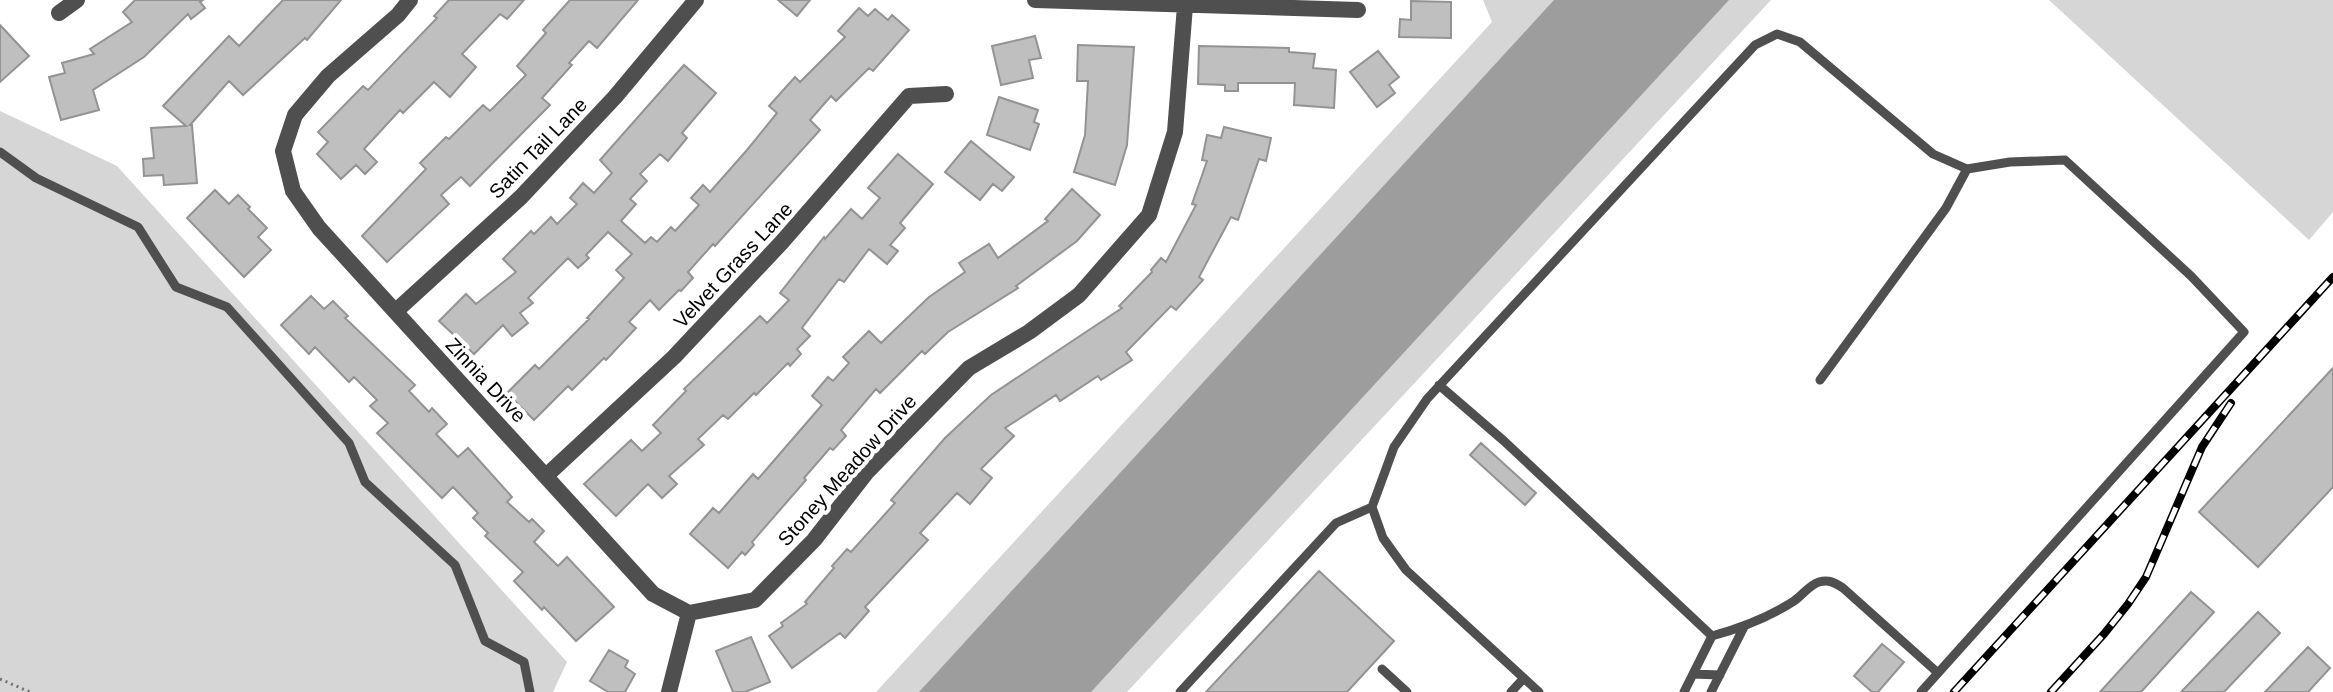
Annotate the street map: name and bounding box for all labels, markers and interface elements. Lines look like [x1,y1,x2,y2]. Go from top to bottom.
street label: Satin Tail Lane [485,93,591,203]
street label: Velvet Grass Lane [669,198,797,332]
street label: Zinnia Drive [442,333,530,427]
street label: Stoney Meadow Drive [773,390,921,550]

